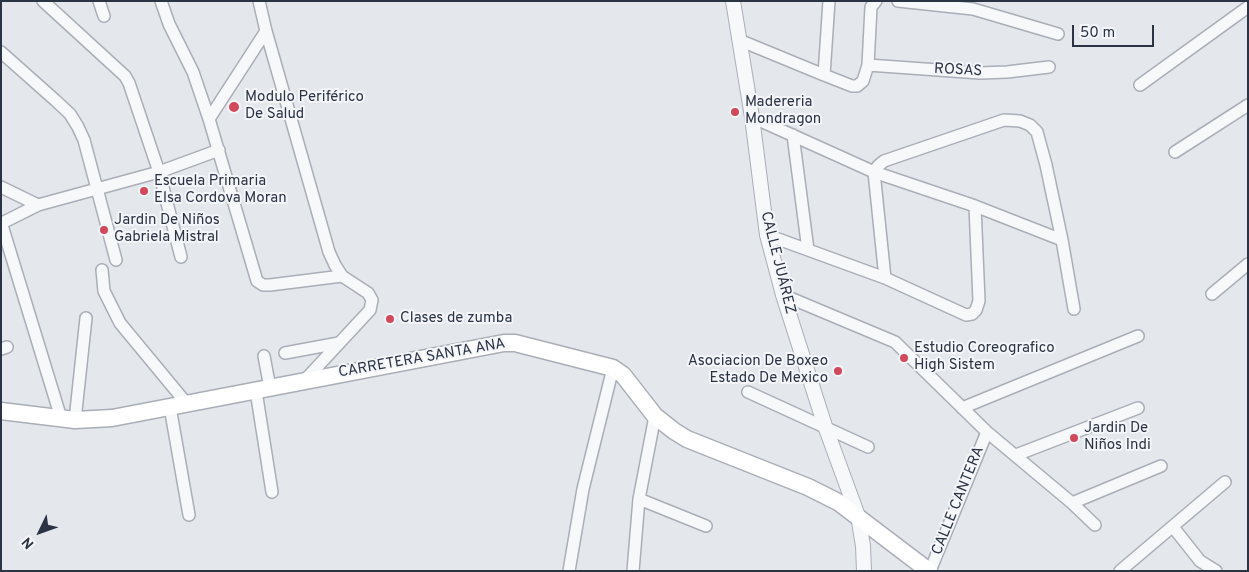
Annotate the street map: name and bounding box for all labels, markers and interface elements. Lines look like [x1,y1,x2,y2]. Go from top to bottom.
scale bar [1074,15,1156,47]
text: 50 m [1080,24,1115,43]
street label: ROSAS [933,61,983,81]
place label: Modulo Periférico De Salud [245,89,364,124]
place label: Madereria Mondragon [745,94,821,129]
marker: Modulo Periférico De Salud [227,100,241,114]
marker: Madereria Mondragon [729,106,741,118]
place label: Escuela Primaria Elsa Cordova Moran [154,173,287,208]
marker: Escuela Primaria Elsa Cordova Moran [138,185,150,197]
street label: CALLE JUÁREZ [756,210,798,316]
place label: Jardin De Niños Gabriela Mistral [114,212,220,247]
marker: Jardin De Niños Gabriela Mistral [98,224,110,236]
place label: Clases de zumba [400,310,512,328]
marker: Clases de zumba [384,313,396,325]
street label: CARRETERA SANTA ANA [337,335,507,383]
place label: Estudio Coreografico High Sistem [914,340,1055,375]
marker: Estudio Coreografico High Sistem [898,352,910,364]
place label: Asociacion De Boxeo Estado De Mexico [688,353,828,388]
marker: Asociacion De Boxeo Estado De Mexico [832,365,844,377]
place label: Jardin De Niños Indi [1084,420,1151,455]
marker: Jardin De Niños Indi [1068,432,1080,444]
street label: CALLE CANTERA [929,444,989,558]
north arrow [15,507,65,557]
text: N [19,533,38,552]

